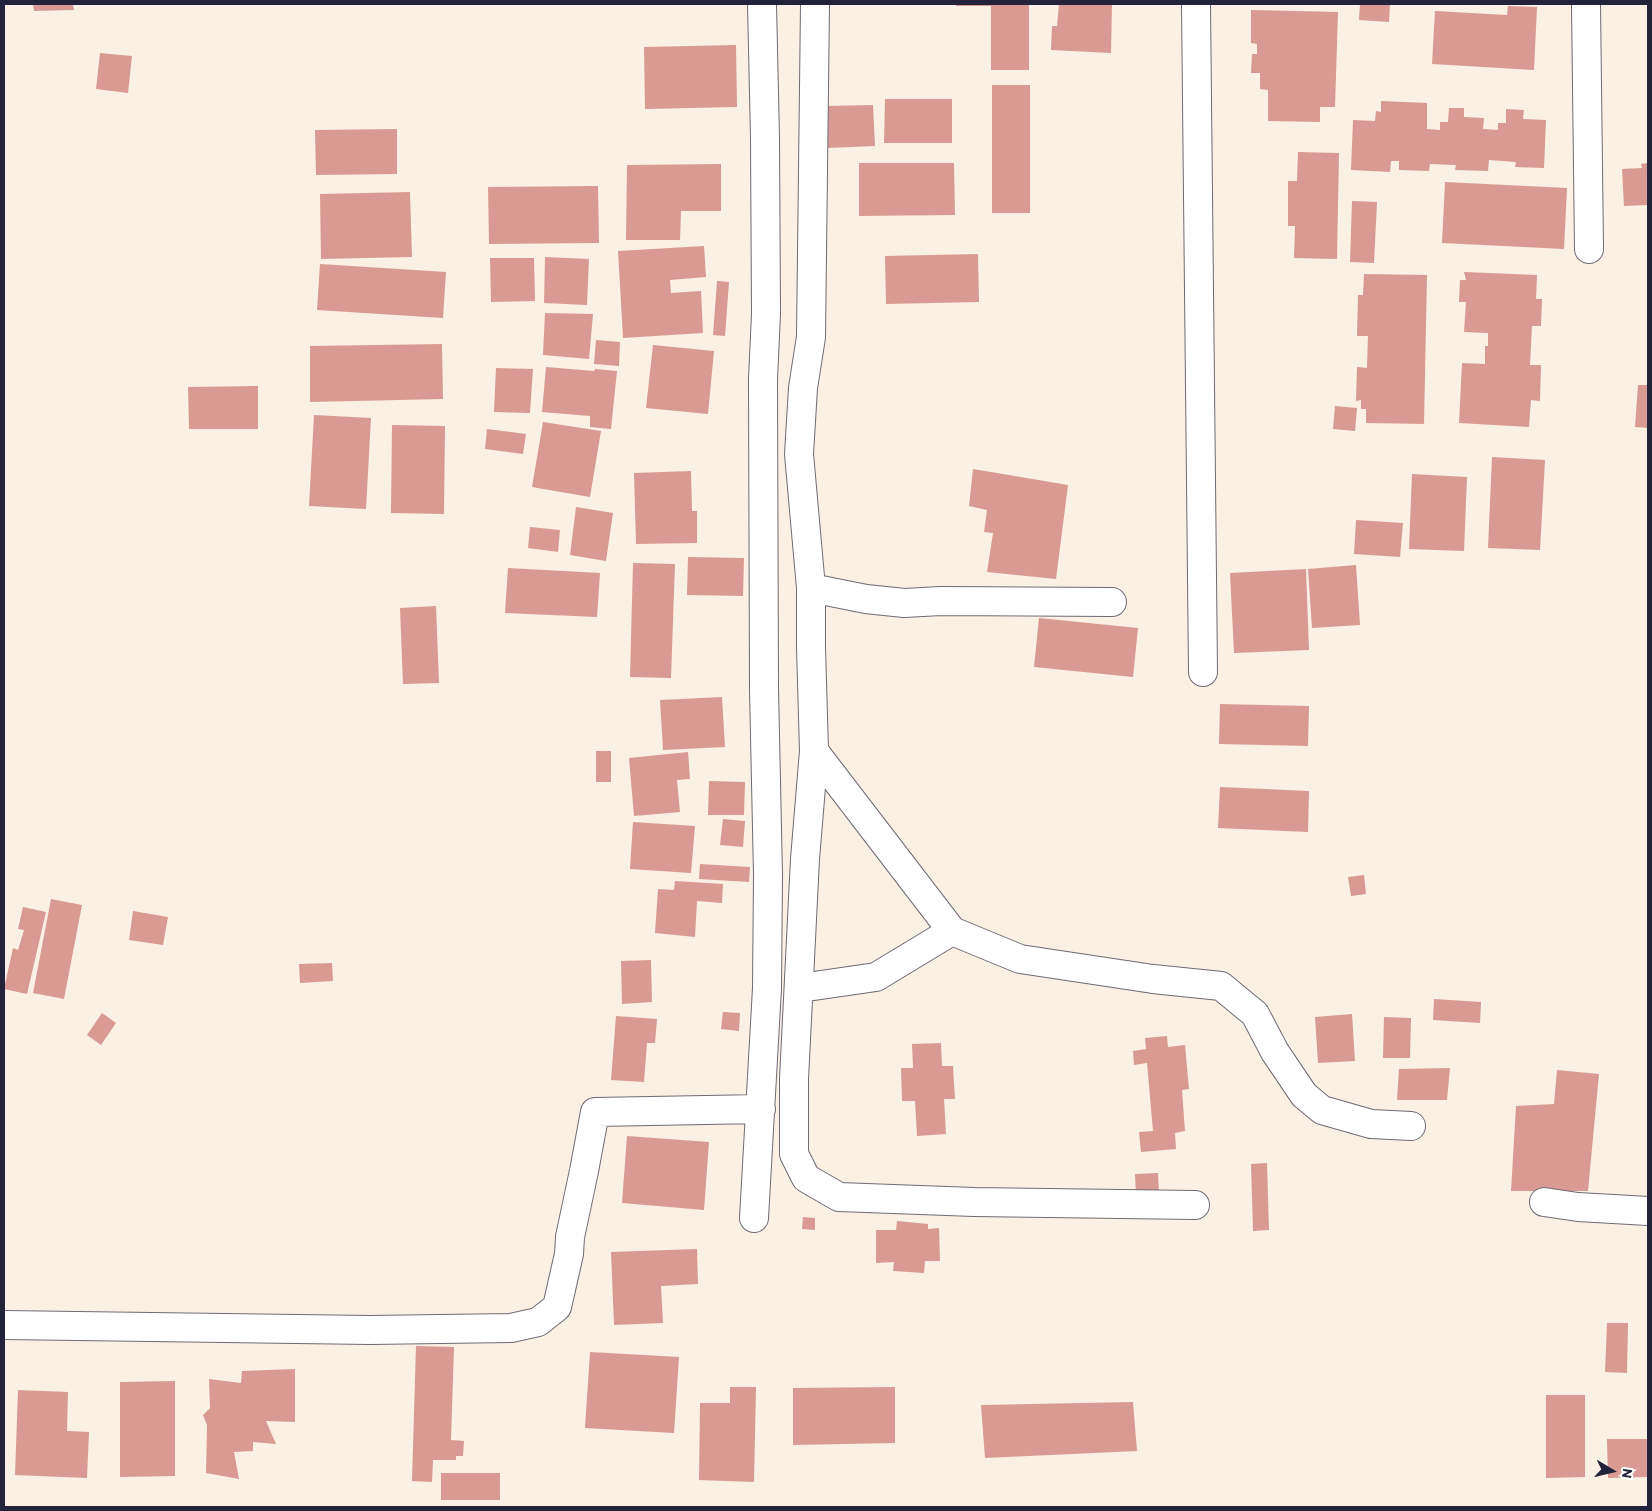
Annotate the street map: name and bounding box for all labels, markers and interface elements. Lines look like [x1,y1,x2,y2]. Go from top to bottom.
north arrow [1587,1446,1637,1496]
text: N [1618,1467,1636,1479]

